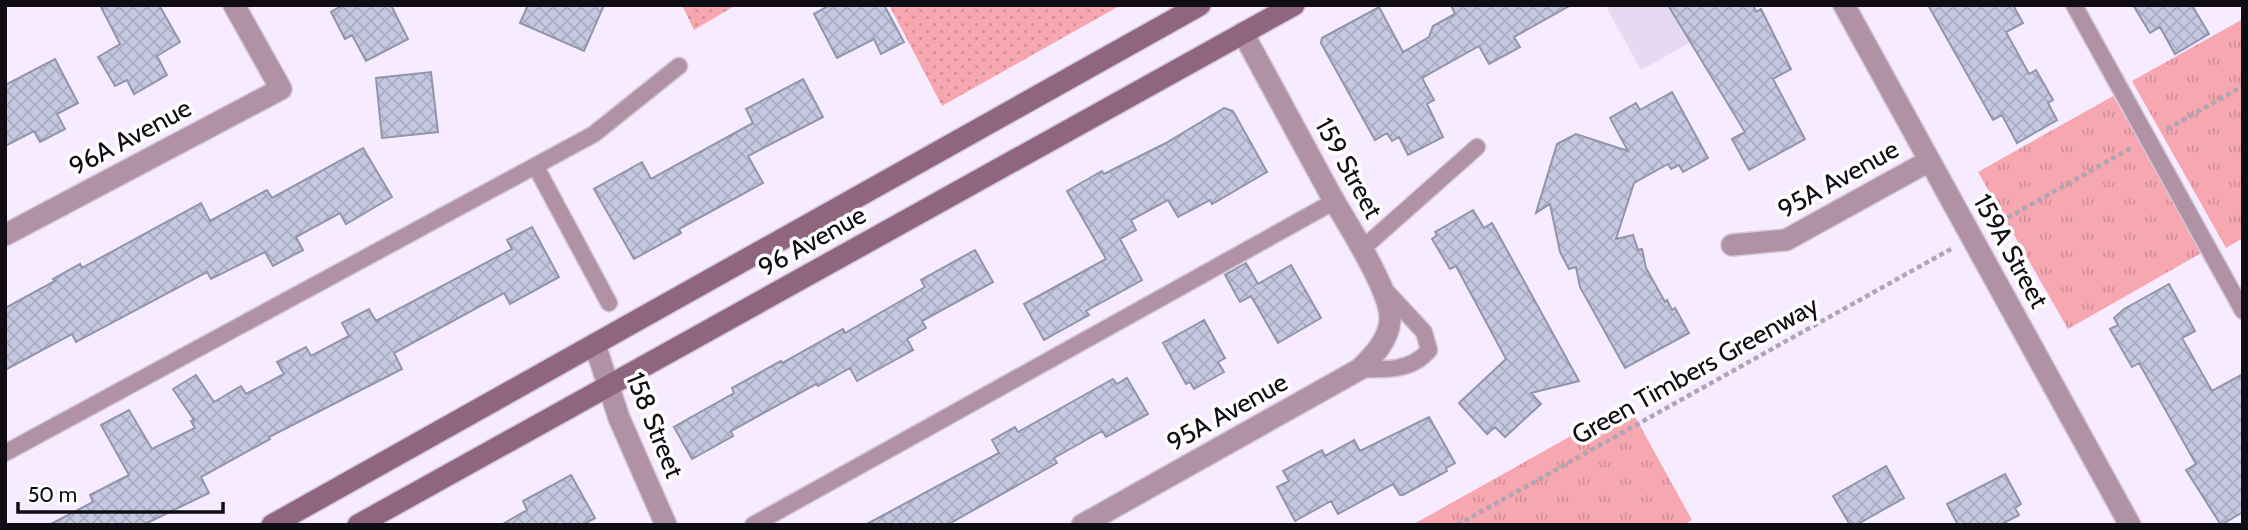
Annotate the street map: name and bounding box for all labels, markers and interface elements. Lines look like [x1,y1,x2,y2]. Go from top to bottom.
street label: 96A Avenue [63,91,197,183]
street label: 159 Street [1308,112,1390,224]
street label: 95A Avenue [1772,133,1904,225]
street label: 159A Street [1967,188,2055,314]
street label: 96 Avenue [753,198,871,284]
street label: Green Timbers Greenway [1566,289,1824,451]
street label: 95A Avenue [1161,366,1293,458]
street label: 158 Street [619,368,691,483]
scale bar [18,470,222,514]
text: 50 m [28,482,77,507]

